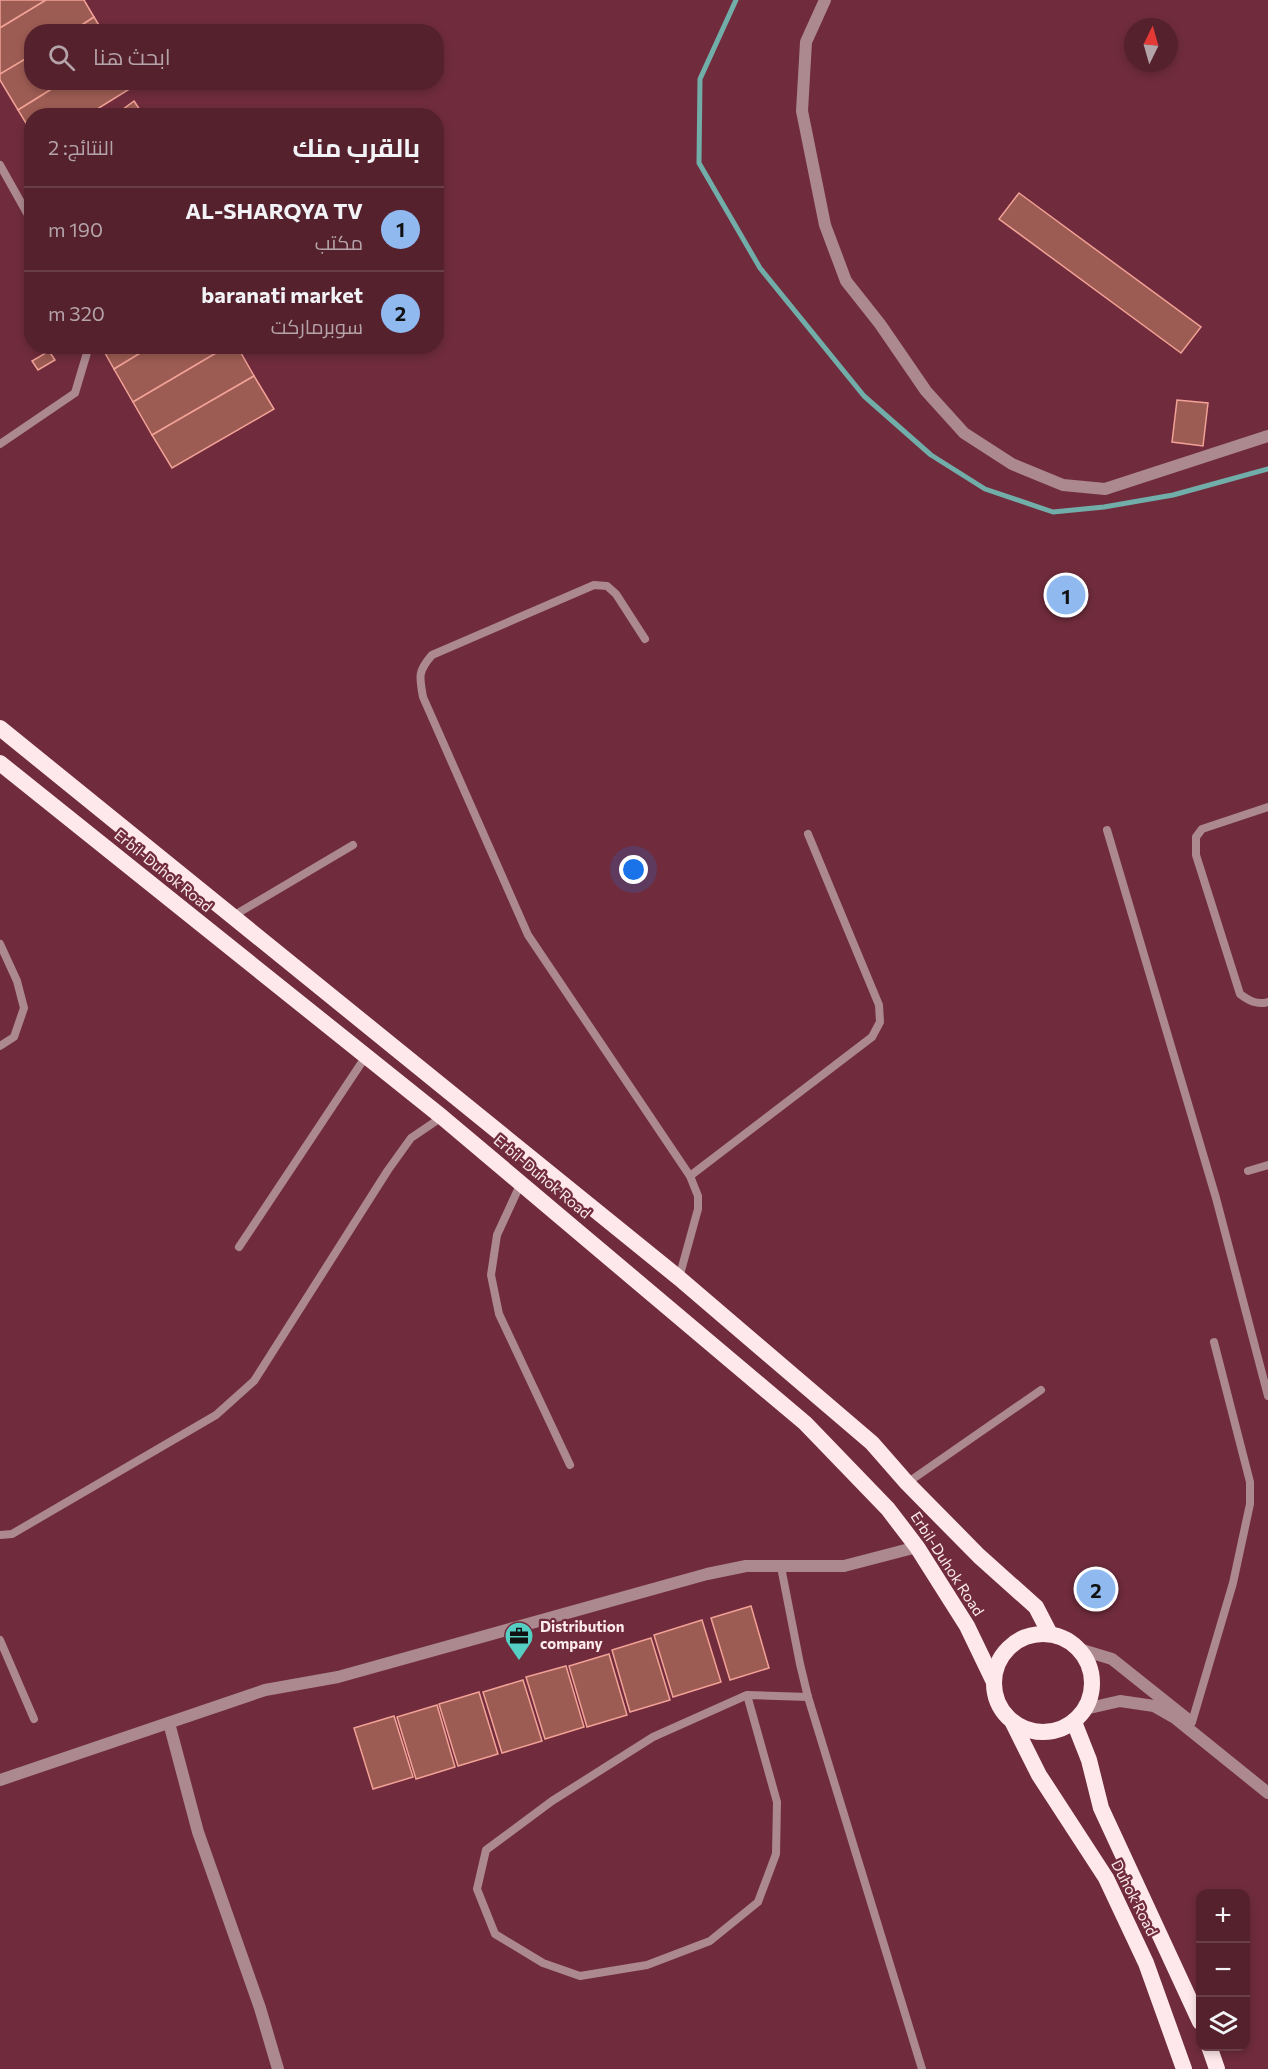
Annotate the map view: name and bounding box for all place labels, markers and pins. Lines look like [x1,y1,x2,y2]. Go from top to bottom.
pin: 1 [1046,572,1086,618]
pin: 2 [1076,1566,1116,1612]
place label: Distribution company [540,1617,624,1652]
office icon: Distribution company [503,1620,535,1662]

